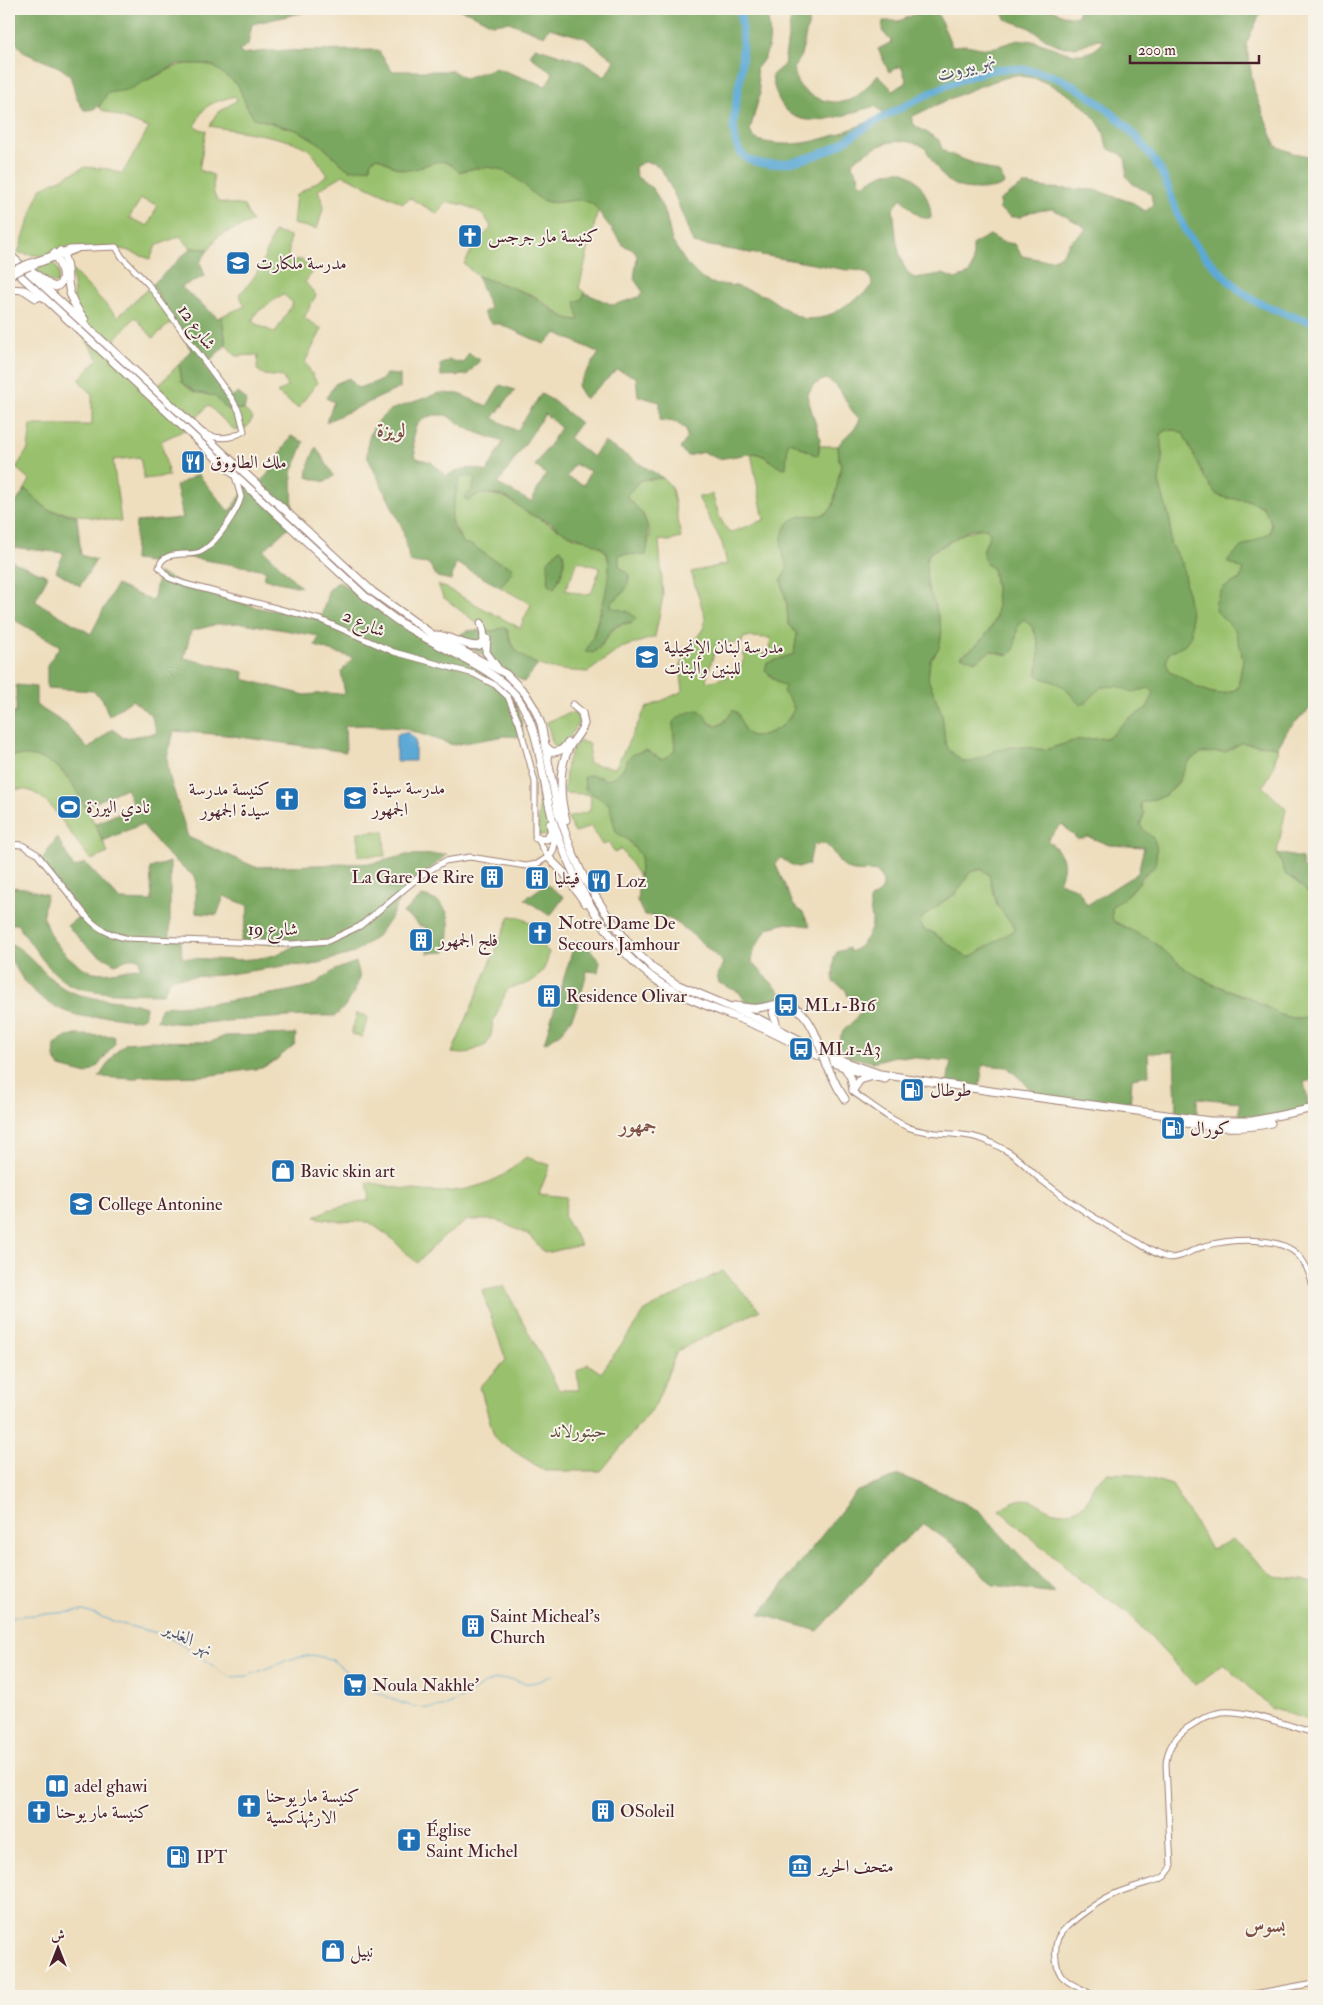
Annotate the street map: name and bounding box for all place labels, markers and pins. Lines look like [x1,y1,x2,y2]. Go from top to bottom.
church icon: كنيسة مار جرجس [457,223,483,249]
place label: كنيسة مار جرجس [488,225,599,248]
school or university icon: مدرسة ملكارت [225,250,251,276]
place label: مدرسة ملكارت [256,252,347,275]
restaurant icon: ملك الطاووق [180,449,206,475]
place label: ملك الطاووق [210,451,287,474]
place label: مدرسة لبنان الإنجيلية للبنين والبنات [664,636,784,680]
school or university icon: مدرسة لبنان الإنجيلية للبنين والبنات [634,644,660,670]
place label: مدرسة سيدة الجمهور [370,777,445,821]
place label: كنيسة مدرسة سيدة الجمهور [189,778,270,822]
school or university icon: مدرسة سيدة الجمهور [342,785,368,811]
church icon: كنيسة مدرسة سيدة الجمهور [274,786,300,812]
sports icon: نادي اليرزة [56,794,82,820]
place label: نادي اليرزة [86,796,150,822]
building icon: La Gare De Rire [479,864,505,890]
building icon: فيتليا [524,865,550,891]
place label: La Gare De Rire [351,866,474,889]
place label: فيتليا [554,867,580,890]
restaurant icon: Loz [586,868,612,894]
place label: Loz [616,870,647,893]
place label: Notre Dame De Secours Jamhour [558,912,680,956]
church icon: Notre Dame De Secours Jamhour [527,920,553,946]
building icon: فلج الجمهور [408,927,434,953]
place label: فلج الجمهور [436,929,498,956]
building icon: Residence Olivar [536,983,562,1009]
place label: Residence Olivar [566,985,687,1008]
bus stop icon: ML1-B16 [773,992,799,1018]
place label: ML1-B16 [804,994,877,1017]
bus stop icon: ML1-A3 [788,1036,814,1062]
place label: ML1-A3 [818,1038,881,1061]
fuel station icon: طوطال [899,1077,925,1103]
place label: طوطال [930,1079,972,1102]
fuel station icon: كورال [1160,1115,1186,1141]
place label: كورال [1190,1117,1230,1140]
shop icon: Bavic skin art [270,1158,296,1184]
place label: Bavic skin art [300,1160,395,1183]
school or university icon: College Antonine [68,1191,94,1217]
place label: College Antonine [98,1193,223,1216]
place label: Saint Micheal's Church [490,1605,600,1649]
building icon: Saint Micheal's Church [460,1613,486,1639]
supermarket icon: Noula Nakhle' [342,1672,368,1698]
place label: Noula Nakhle' [372,1674,480,1697]
library icon: adel ghawi [44,1773,70,1799]
place label: adel ghawi [74,1775,148,1798]
place label: كنيسة مار يوحنا الارثهذكسية [266,1785,360,1829]
church icon: كنيسة مار يوحنا الارثهذكسية [236,1793,262,1819]
building icon: OSoleil [590,1798,616,1824]
church icon: كنيسة مار يوحنا [26,1799,52,1825]
place label: OSoleil [620,1800,675,1823]
place label: كنيسة مار يوحنا [56,1801,150,1824]
place label: Église Saint Michel [426,1819,518,1863]
church icon: Église Saint Michel [396,1827,422,1853]
fuel station icon: IPT [165,1844,191,1870]
place label: IPT [196,1846,228,1869]
museum icon: متحف الحرير [787,1853,813,1879]
place label: متحف الحرير [816,1855,894,1878]
shop icon: نبيل [320,1938,346,1964]
place label: نبيل [350,1940,373,1964]

